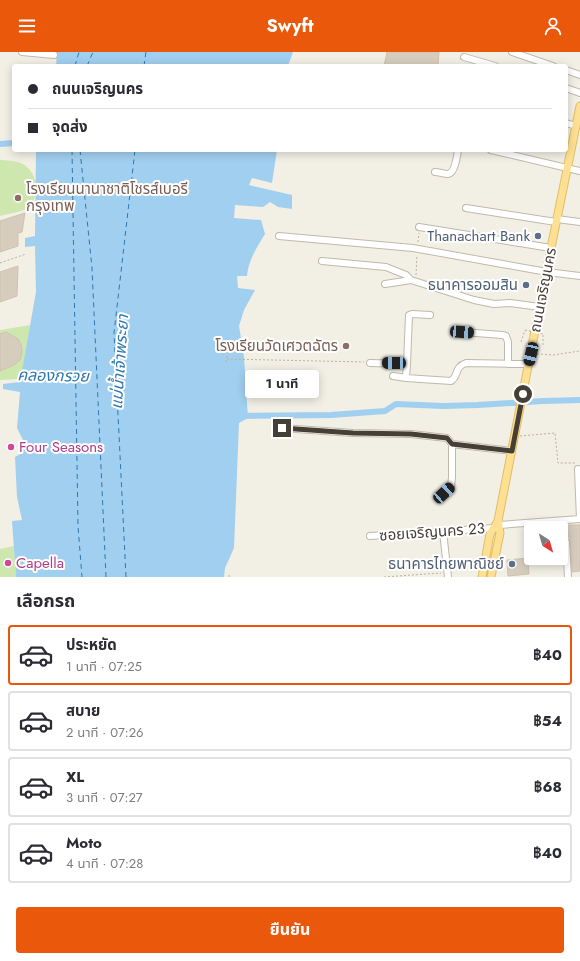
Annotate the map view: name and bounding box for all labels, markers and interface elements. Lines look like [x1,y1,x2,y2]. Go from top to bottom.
text: Swyft [267,13,313,39]
icon: menu [16,15,38,37]
icon: person [542,15,564,37]
text: ถนนเจริญนคร [52,78,143,100]
text: จุดส่ง [52,116,88,138]
place label: โรงเรียนนานาชาติโชรส์เบอรี กรุงเทพ [26,178,188,217]
marker: โรงเรียนนานาชาติโชรส์เบอรี กรุงเทพ [13,193,23,203]
place label: Thanachart Bank [427,225,530,247]
marker: Thanachart Bank [533,231,543,241]
street label: ถนนเจริญนคร [524,246,562,334]
place label: ธนาคารออมสิน [428,274,518,296]
marker: ธนาคารออมสิน [521,280,531,290]
water label: แม่น้ำเจ้าพระยา [105,312,134,410]
car [450,325,474,339]
place label: โรงเรียนวัดเศวตฉัตร [215,335,338,357]
marker: โรงเรียนวัดเศวตฉัตร [341,341,351,351]
car [522,341,540,367]
car [382,357,406,369]
water label: คลองกรวย [17,363,90,388]
callout: 1 นาที [245,370,319,398]
text: 1 นาที [266,374,298,393]
route start [514,385,532,403]
route end [273,419,291,437]
place label: Four Seasons [19,436,103,458]
marker: Four Seasons [6,442,16,452]
car [431,481,457,505]
street label: ซอยเจริญนคร 23 [378,517,486,547]
north arrow [524,521,568,565]
map controls [524,521,568,565]
place label: Capella [16,552,64,574]
place label: ธนาคารไทยพาณิชย์ [388,553,504,575]
marker: Capella [3,558,13,568]
marker: ธนาคารไทยพาณิชย์ [507,559,517,569]
text: เลือกรถ [16,588,75,614]
text: ประหยัด [66,634,117,656]
icon: car [18,637,54,673]
text: ฿40 [533,644,562,666]
text: 1 นาที · 07:25 [66,657,142,676]
text: สบาย [66,700,100,722]
icon: car [18,703,54,739]
text: ฿54 [533,710,562,732]
text: 2 นาที · 07:26 [66,723,144,742]
text: XL [66,766,84,788]
icon: car [18,769,54,805]
text: ฿68 [534,776,562,798]
text: 3 นาที · 07:27 [66,788,143,807]
text: Moto [66,832,102,854]
icon: car [18,835,54,871]
text: ฿40 [533,842,562,864]
text: 4 นาที · 07:28 [66,854,143,873]
button: ยืนยัน [16,907,564,953]

